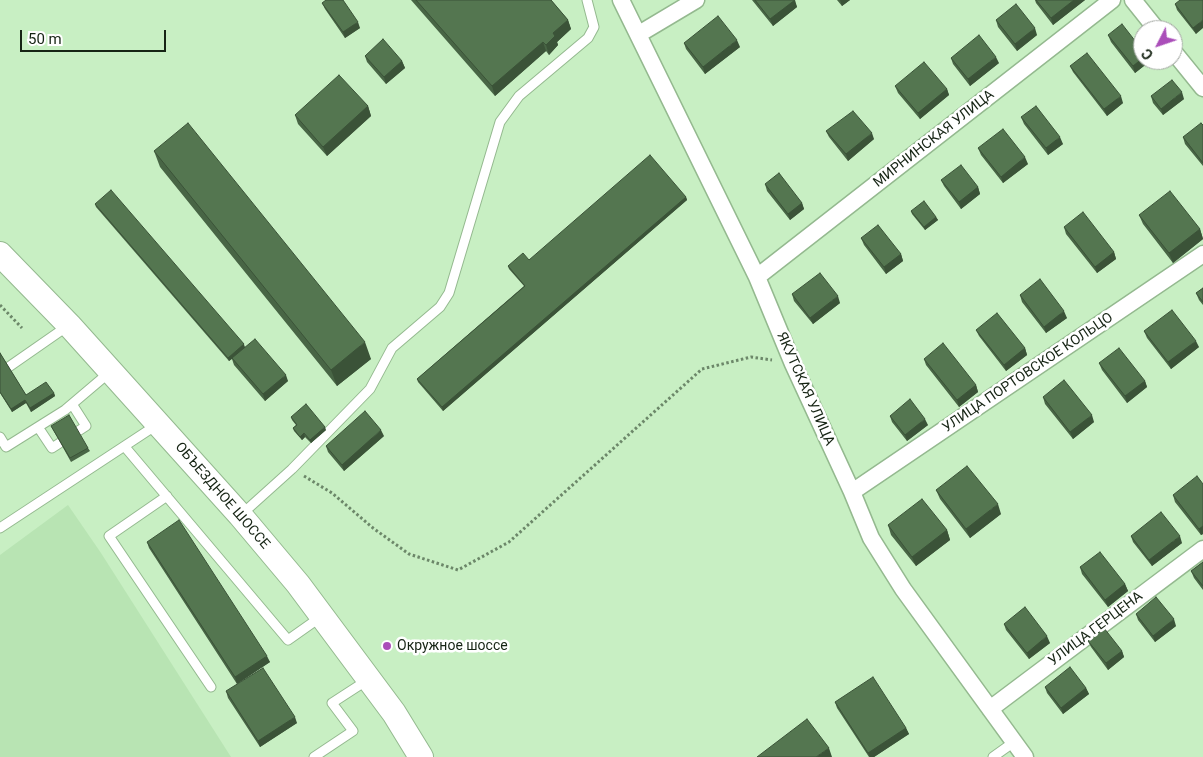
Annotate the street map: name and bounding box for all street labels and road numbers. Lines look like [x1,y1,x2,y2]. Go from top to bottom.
street label: МИРНИНСКАЯ УЛИЦА [870,87,998,191]
street label: УЛИЦА ПОРТОВСКОЕ КОЛЬЦО [940,310,1116,436]
street label: ЯКУТСКАЯ УЛИЦА [772,330,838,448]
street label: ОБЪЕЗДНОЕ ШОССЕ [171,439,273,553]
street label: УЛИЦА ГЕРЦЕНА [1046,588,1146,670]

